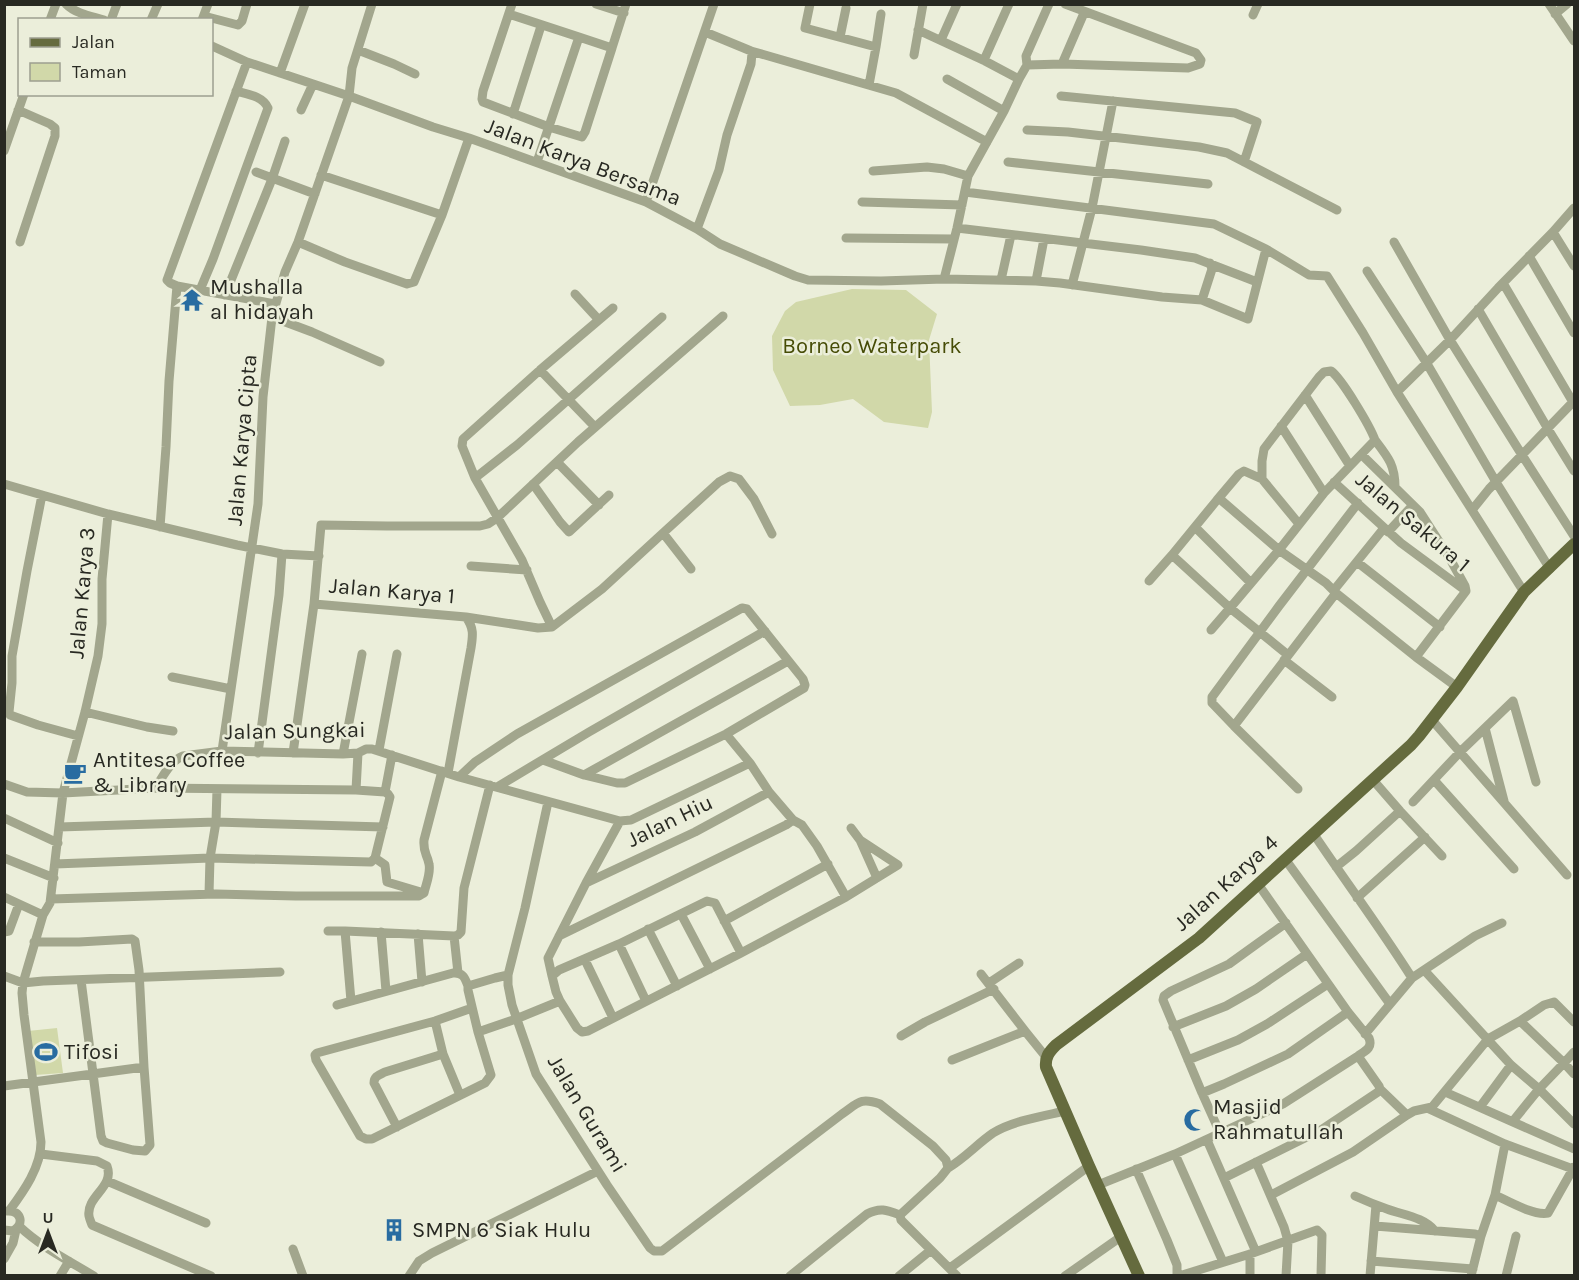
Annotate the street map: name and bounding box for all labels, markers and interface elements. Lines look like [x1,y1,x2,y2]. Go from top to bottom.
legend [18,18,213,96]
text: Jalan [72,31,115,53]
text: Taman [72,61,127,83]
street label: Jalan Karya Bersama [481,113,685,211]
place label: Mushalla al hidayah [210,274,314,325]
temple icon: Mushalla al hidayah [179,287,205,313]
park label: Borneo Waterpark [782,333,962,359]
street label: Jalan Karya Cipta [222,353,262,527]
street label: Jalan Sakura 1 [1350,467,1476,577]
street label: Jalan Karya 3 [63,526,101,660]
street label: Jalan Karya 1 [328,573,456,609]
street label: Jalan Sungkai [224,717,366,745]
place label: Antitesa Coffee & Library [93,747,245,798]
cafe icon: Antitesa Coffee & Library [62,760,88,786]
street label: Jalan Hiu [623,789,717,853]
street label: Jalan Karya 4 [1169,829,1283,937]
sports icon: Tifosi [33,1039,59,1065]
place label: Tifosi [64,1039,119,1065]
street label: Jalan Gurami [542,1051,632,1177]
place label: Masjid Rahmatullah [1213,1094,1344,1145]
mosque icon: Masjid Rahmatullah [1182,1107,1208,1133]
north arrow [18,1202,78,1262]
text: U [42,1208,54,1227]
building icon: SMPN 6 Siak Hulu [381,1217,407,1243]
place label: SMPN 6 Siak Hulu [412,1217,591,1243]

